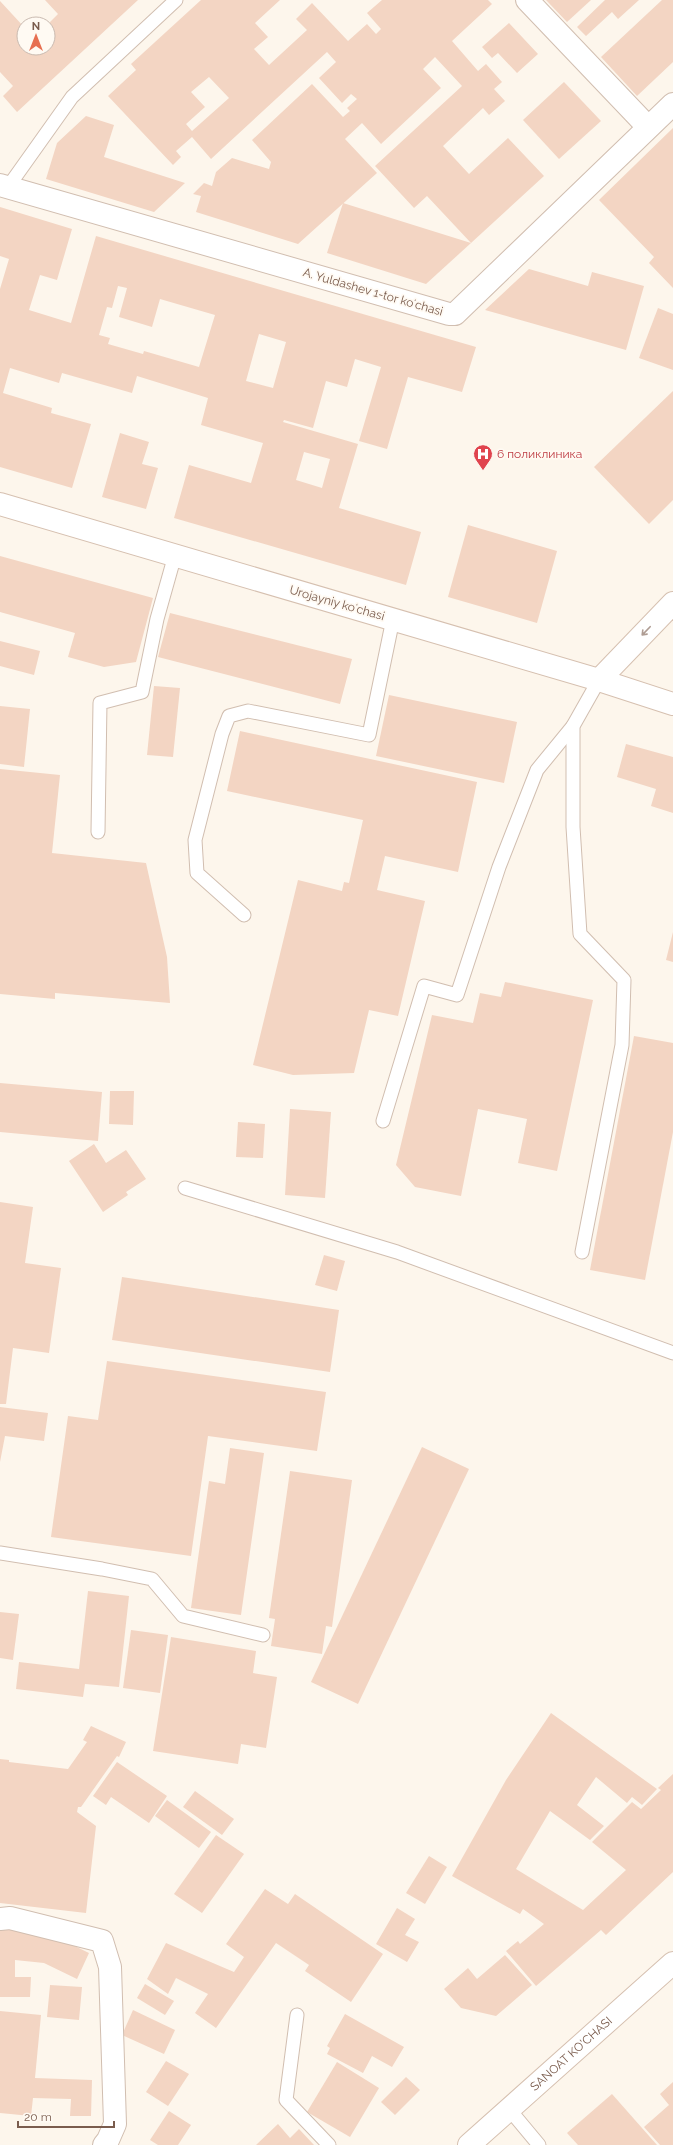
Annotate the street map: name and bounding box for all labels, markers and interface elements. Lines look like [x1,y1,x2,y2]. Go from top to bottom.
north arrow [16,16,56,56]
text: N [32,20,40,33]
street label: A. Yuldashev 1-tor koʻchasi [301,265,445,319]
hospital icon: 6 поликлиника [472,443,494,471]
place label: 6 поликлиника [497,447,582,461]
street label: Urоjayniy koʻchasi [288,583,386,623]
one-way arrow [641,626,651,636]
street label: SANOAT KO'CHASI [528,2014,615,2094]
scale bar [18,2103,114,2129]
text: 20 m [24,2110,52,2124]

